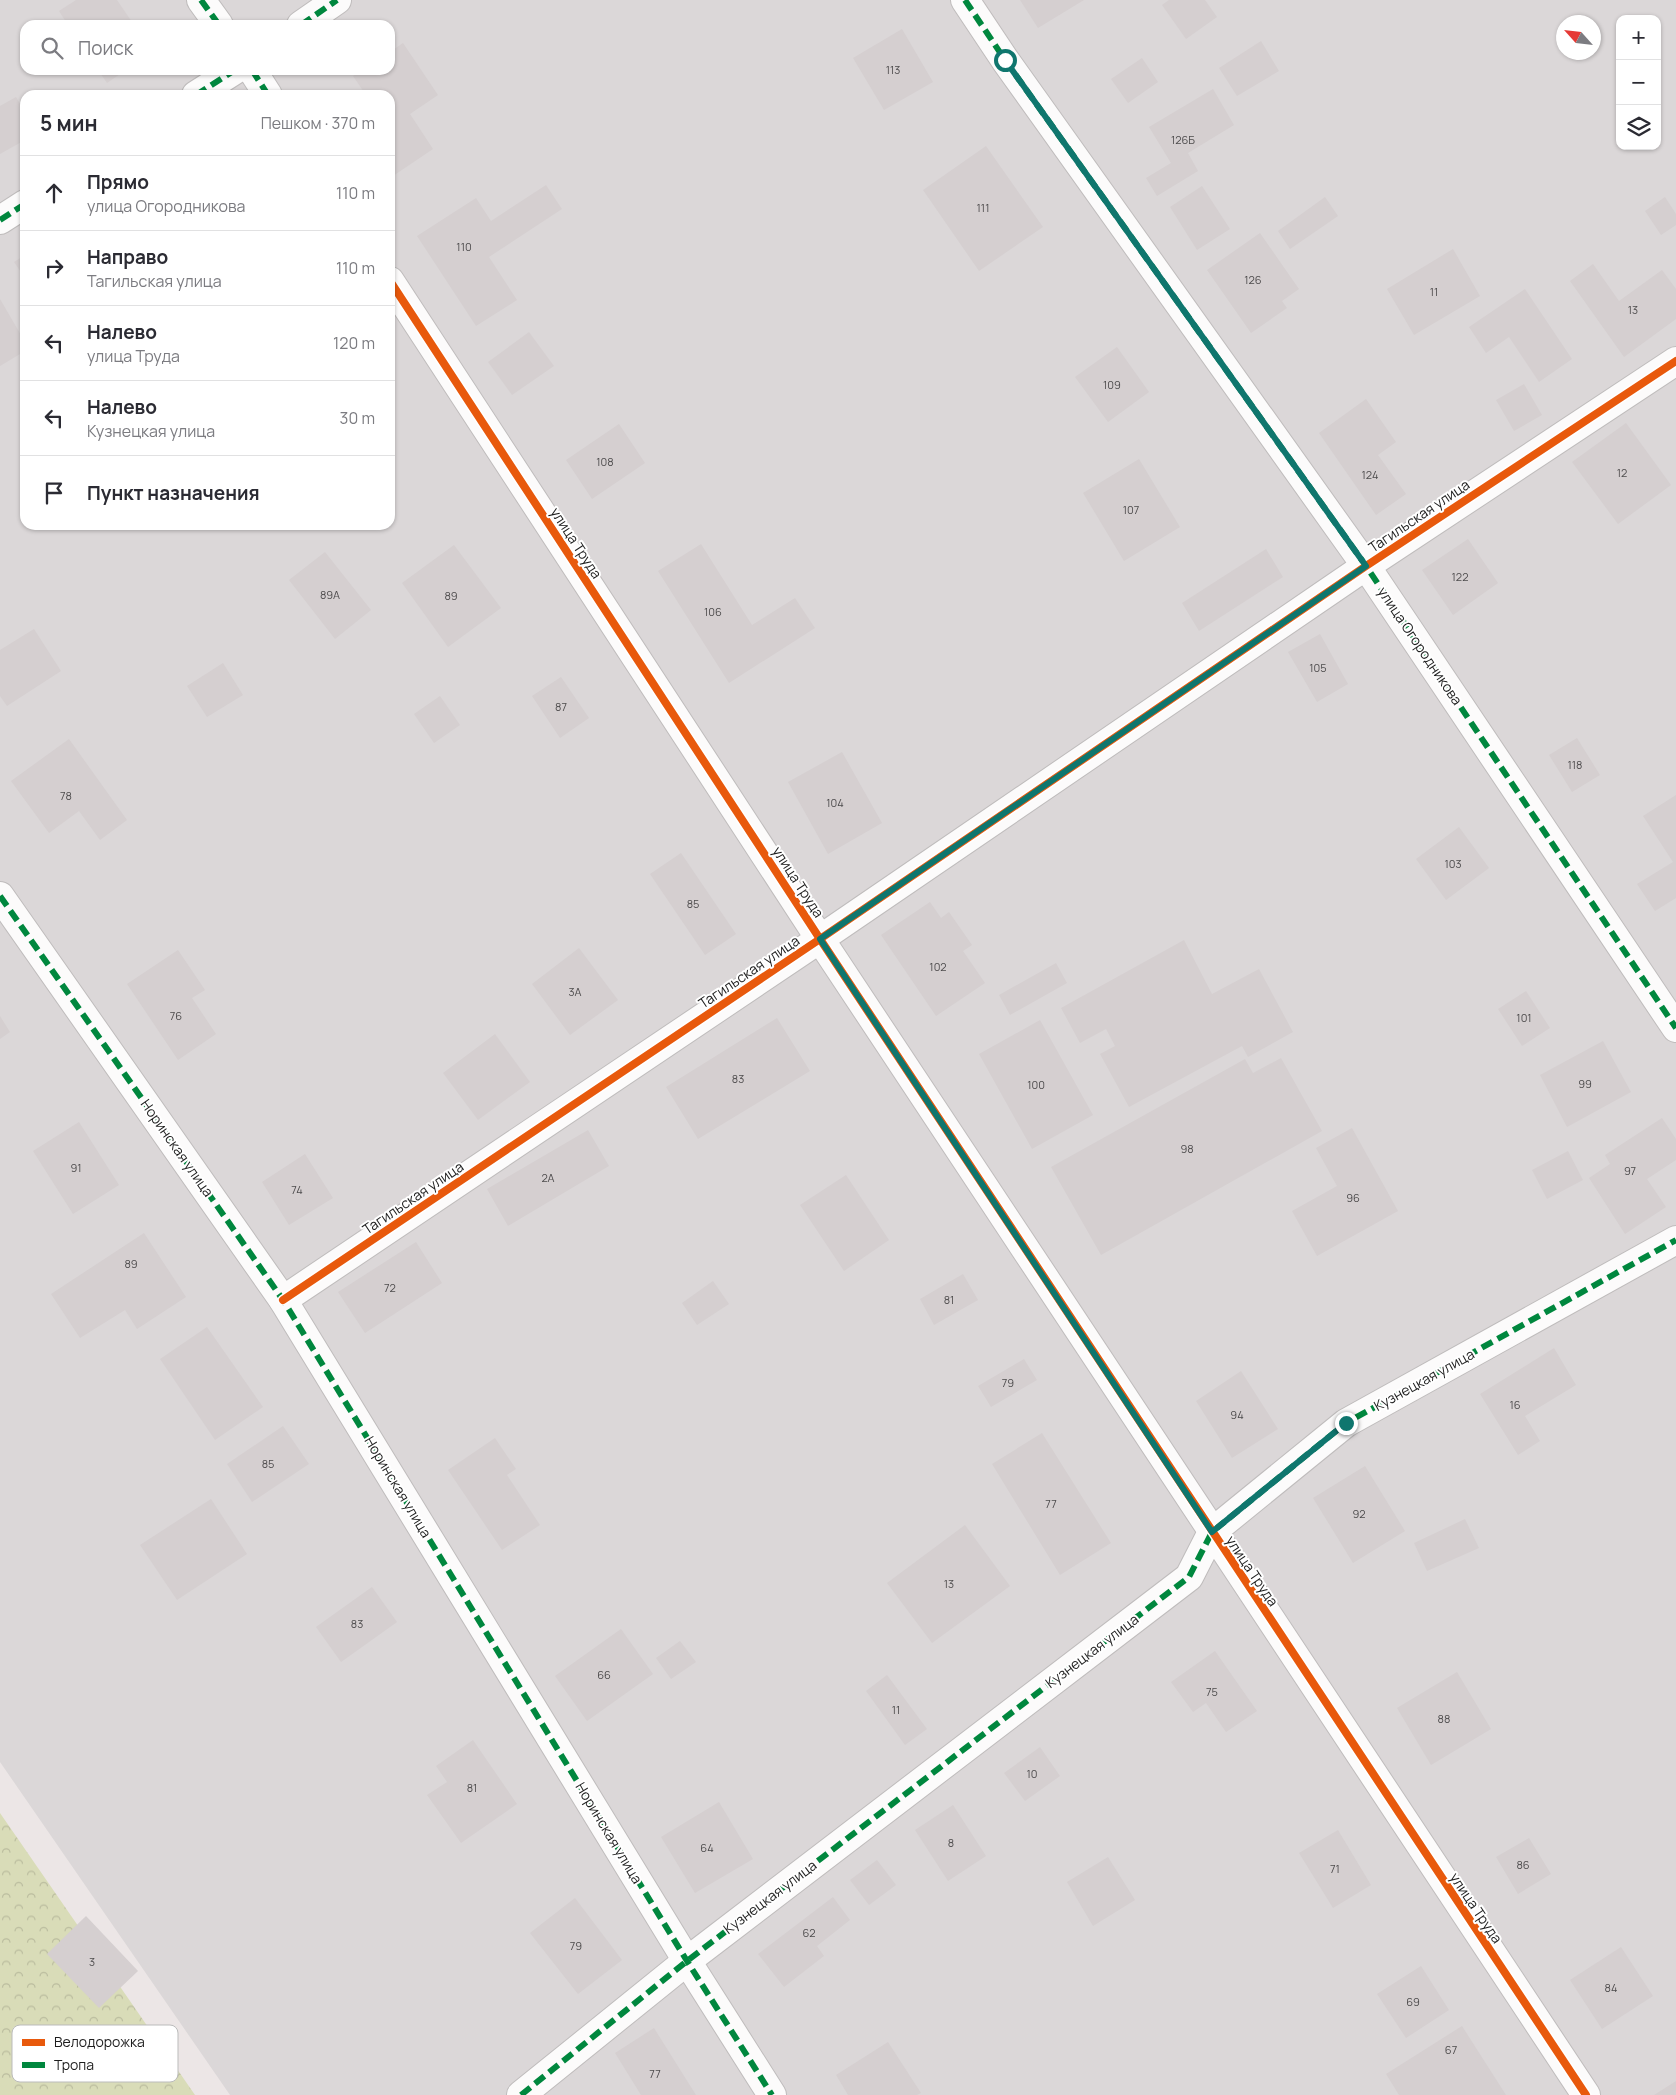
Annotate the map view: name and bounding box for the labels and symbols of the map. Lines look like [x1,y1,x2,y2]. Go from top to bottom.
north arrow [1556,15,1601,60]
route start [994,49,1017,72]
house number: 113 [886,62,900,77]
house number: 126Б [1171,132,1195,147]
house number: 111 [977,200,989,215]
house number: 110 [456,239,472,254]
house number: 126 [1244,272,1262,287]
house number: 11 [1430,284,1438,299]
house number: 13 [1628,302,1638,317]
house number: 109 [1103,377,1121,392]
house number: 108 [596,454,614,469]
house number: 12 [1617,465,1627,480]
house number: 124 [1362,467,1378,482]
street label: Тагильская улица [1365,475,1473,556]
house number: 107 [1123,502,1139,517]
street label: улица Труда [546,503,607,582]
house number: 122 [1452,569,1468,584]
street label: улица Огородникова [1374,583,1467,709]
house number: 89А [320,587,340,602]
house number: 89 [444,588,458,603]
house number: 106 [704,604,722,619]
house number: 105 [1309,660,1327,675]
house number: 87 [555,699,567,714]
house number: 118 [1568,757,1582,772]
house number: 78 [60,788,72,803]
house number: 104 [826,795,844,810]
street label: улица Труда [768,842,829,921]
house number: 103 [1444,856,1462,871]
house number: 85 [687,896,699,911]
street label: Тагильская улица [695,931,803,1012]
house number: 102 [929,959,947,974]
house number: 3А [568,984,582,999]
house number: 76 [170,1008,182,1023]
house number: 101 [1516,1010,1532,1025]
house number: 83 [732,1071,744,1086]
house number: 99 [1578,1076,1592,1091]
house number: 100 [1027,1077,1045,1092]
street label: Норинская улица [137,1095,218,1200]
house number: 98 [1180,1141,1194,1156]
street label: Тагильская улица [359,1157,467,1238]
house number: 91 [70,1160,82,1175]
house number: 97 [1624,1163,1636,1178]
house number: 2А [541,1170,555,1185]
house number: 74 [291,1182,303,1197]
house number: 96 [1346,1190,1360,1205]
house number: 89 [124,1256,138,1271]
house number: 72 [384,1280,396,1295]
house number: 81 [944,1292,954,1307]
street label: Кузнецкая улица [1370,1344,1477,1415]
house number: 79 [1002,1375,1014,1390]
house number: 16 [1509,1397,1521,1412]
house number: 94 [1230,1407,1244,1422]
route end [1335,1412,1358,1435]
street label: Норинская улица [361,1433,436,1541]
house number: 85 [262,1456,274,1471]
house number: 77 [1045,1496,1057,1511]
house number: 92 [1352,1506,1366,1521]
street label: улица Труда [1222,1532,1283,1610]
house number: 13 [944,1576,954,1591]
street label: Кузнецкая улица [1041,1609,1142,1692]
house number: 83 [351,1616,363,1631]
house number: 66 [597,1667,611,1682]
house number: 75 [1206,1684,1218,1699]
house number: 11 [892,1702,900,1717]
house number: 88 [1438,1711,1450,1726]
house number: 10 [1026,1766,1038,1781]
street label: Норинская улица [572,1779,647,1887]
house number: 81 [467,1780,477,1795]
house number: 8 [948,1835,954,1850]
house number: 64 [700,1840,714,1855]
street label: Кузнецкая улица [719,1855,820,1938]
house number: 86 [1516,1857,1530,1872]
house number: 71 [1330,1861,1340,1876]
street label: улица Труда [1446,1869,1507,1947]
house number: 62 [802,1925,816,1940]
house number: 79 [570,1938,582,1953]
house number: 3 [89,1954,95,1969]
house number: 84 [1605,1980,1617,1995]
house number: 69 [1406,1994,1420,2009]
legend [12,2025,178,2082]
text: Велодорожка [54,2032,145,2051]
house number: 67 [1445,2042,1457,2057]
text: Тропа [54,2055,94,2074]
house number: 77 [649,2066,661,2081]

